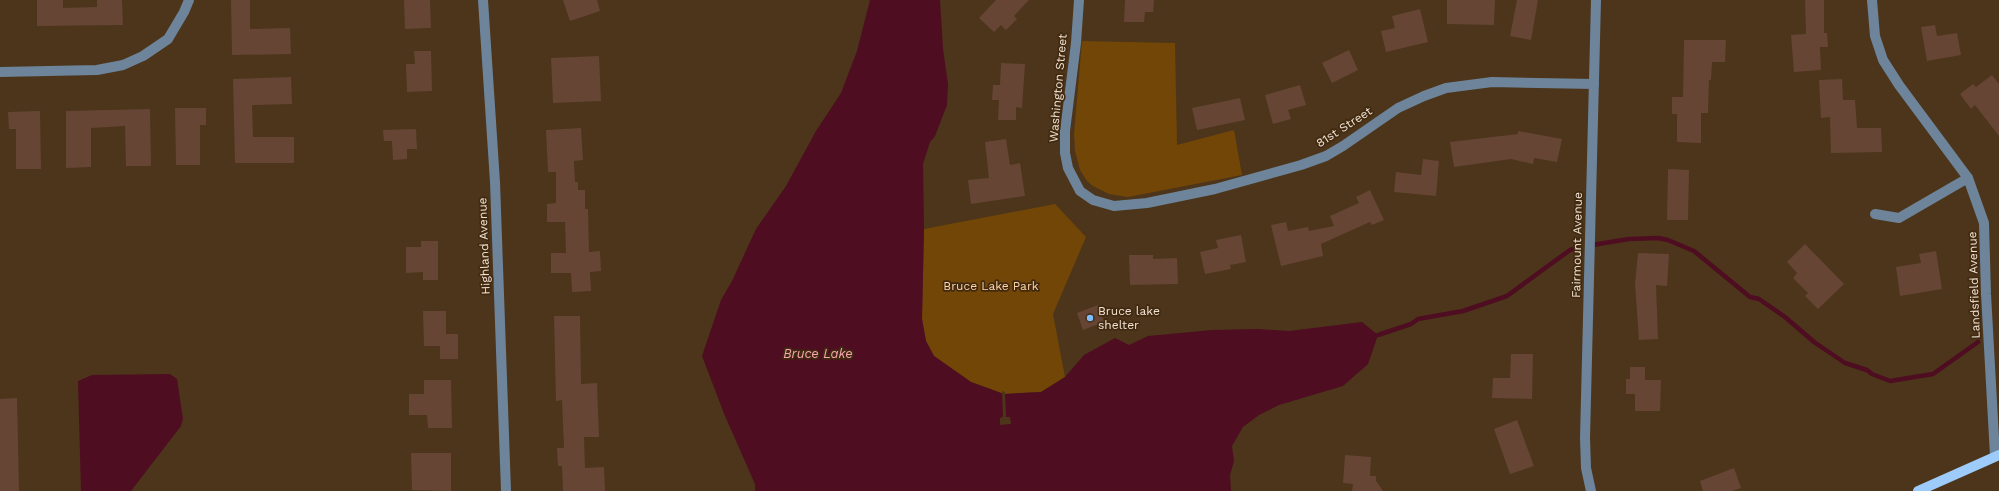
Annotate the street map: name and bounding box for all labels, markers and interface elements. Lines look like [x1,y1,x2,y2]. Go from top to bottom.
street label: Washington Street [1046,33,1070,143]
street label: 81st Street [1314,104,1374,150]
street label: Fairmount Avenue [1569,192,1585,298]
street label: Highland Avenue [475,197,493,295]
street label: Landsfield Avenue [1965,231,1983,339]
park label: Bruce Lake Park [943,279,1039,293]
place label: Bruce lake shelter [1098,304,1160,332]
marker: Bruce lake shelter [1085,313,1095,323]
water label: Bruce Lake [783,346,853,361]

